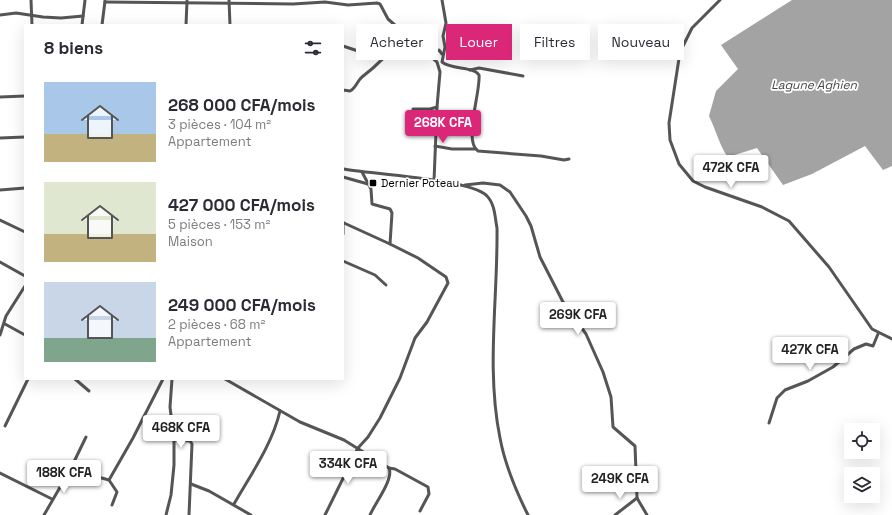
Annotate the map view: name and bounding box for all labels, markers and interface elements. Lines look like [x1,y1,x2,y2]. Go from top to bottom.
chip: Acheter [356,24,438,60]
chip: Louer [446,24,512,60]
chip: Filtres [520,24,590,60]
chip: Nouveau [598,24,684,60]
text: 8 biens [44,37,103,59]
icon: filters [302,37,324,59]
water label: Lagune Aghien [771,77,858,93]
text: 268 000 CFA/mois [168,94,316,116]
icon: home [76,98,124,146]
pin: 268K CFA [402,110,484,144]
text: 268K CFA [414,114,472,131]
text: 3 pièces · 104 m² [168,116,271,133]
text: Appartement [168,133,251,150]
pin: 472K CFA [690,155,772,189]
text: 472K CFA [702,159,760,176]
place label: Dernier Poteau [381,176,459,190]
marker: Dernier Poteau [368,178,378,188]
text: 427 000 CFA/mois [168,194,315,216]
icon: home [76,198,124,246]
text: 5 pièces · 153 m² [168,216,270,233]
text: Maison [168,233,213,250]
text: 249 000 CFA/mois [168,294,316,316]
icon: home [76,298,124,346]
pin: 269K CFA [537,302,619,336]
text: 269K CFA [549,306,607,323]
text: 2 pièces · 68 m² [168,316,265,333]
text: Appartement [168,333,251,350]
pin: 427K CFA [769,337,851,371]
text: 427K CFA [781,341,839,358]
pin: 468K CFA [140,415,222,449]
text: 468K CFA [152,419,210,436]
map controls [844,423,880,503]
button: locate [844,423,880,459]
pin: 334K CFA [307,451,389,485]
text: 334K CFA [319,455,377,472]
pin: 188K CFA [23,460,105,494]
text: 188K CFA [36,464,92,481]
pin: 249K CFA [579,466,661,500]
button: layers [844,467,880,503]
text: 249K CFA [591,470,649,487]

